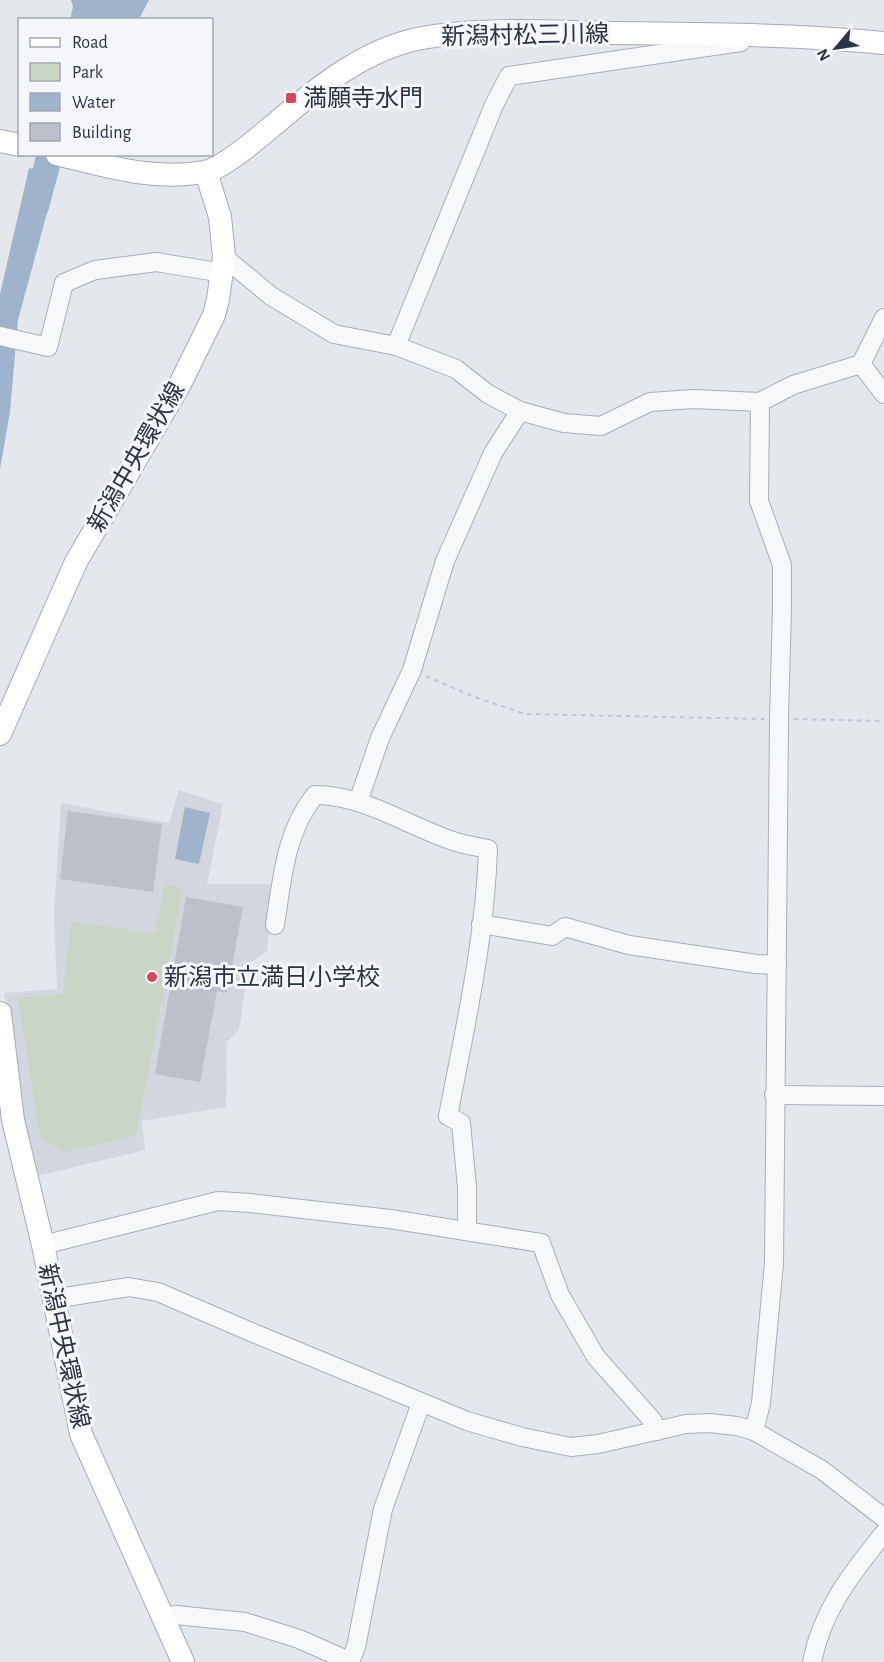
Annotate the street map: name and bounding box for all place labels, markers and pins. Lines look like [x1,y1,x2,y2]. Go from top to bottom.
place label: 満願寺水門 [303,85,423,111]
marker: 満願寺水門 [284,91,298,105]
place label: 新潟市立満日小学校 [164,964,380,990]
marker: 新潟市立満日小学校 [145,970,159,984]

